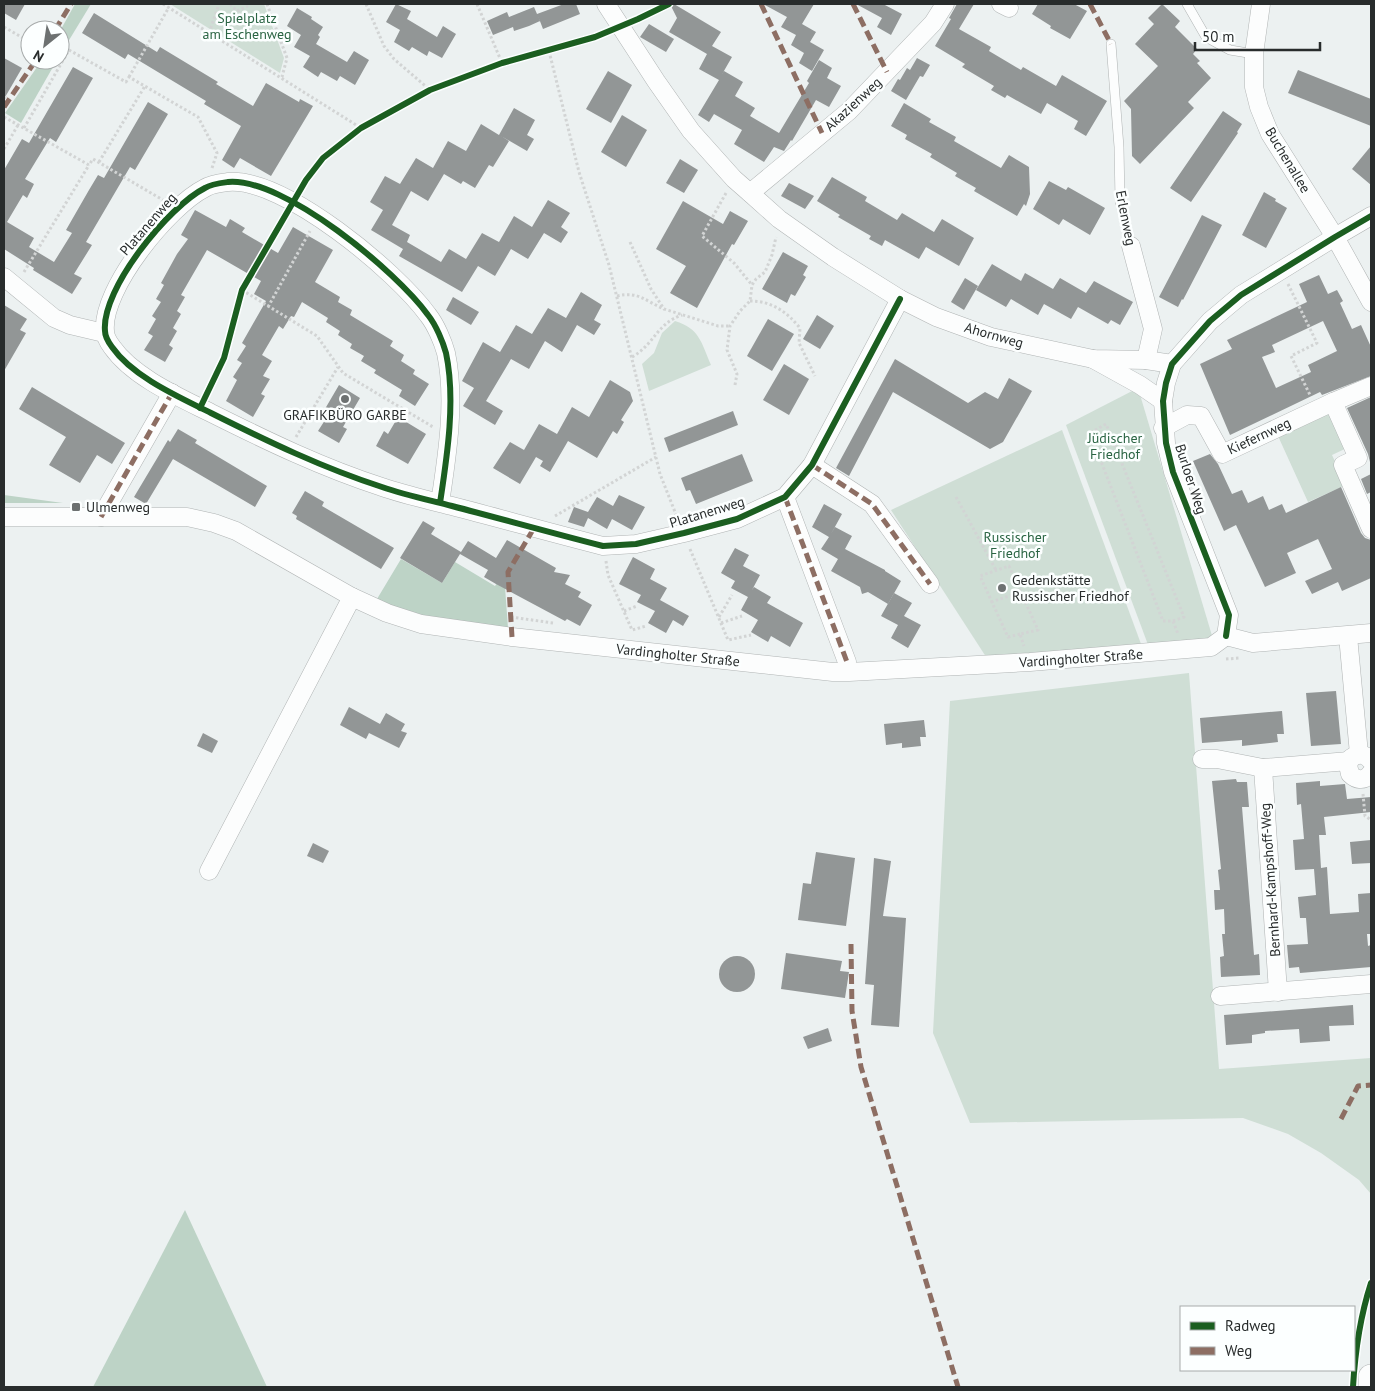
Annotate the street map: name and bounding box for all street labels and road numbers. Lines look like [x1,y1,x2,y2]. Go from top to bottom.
street label: Akazienweg [821,73,885,135]
street label: Buchenallee [1261,124,1315,196]
street label: Platanenweg [116,189,180,259]
street label: Erlenweg [1112,189,1140,247]
street label: Ahornweg [962,318,1026,352]
street label: Kiefernweg [1224,414,1294,458]
street label: Burloer Weg [1171,442,1211,516]
street label: Platanenweg [667,492,747,532]
street label: Vardingholter Straße [614,639,741,670]
street label: Vardingholter Straße [1017,645,1144,671]
street label: Bernhard-Kampshoff-Weg [1256,803,1284,957]

